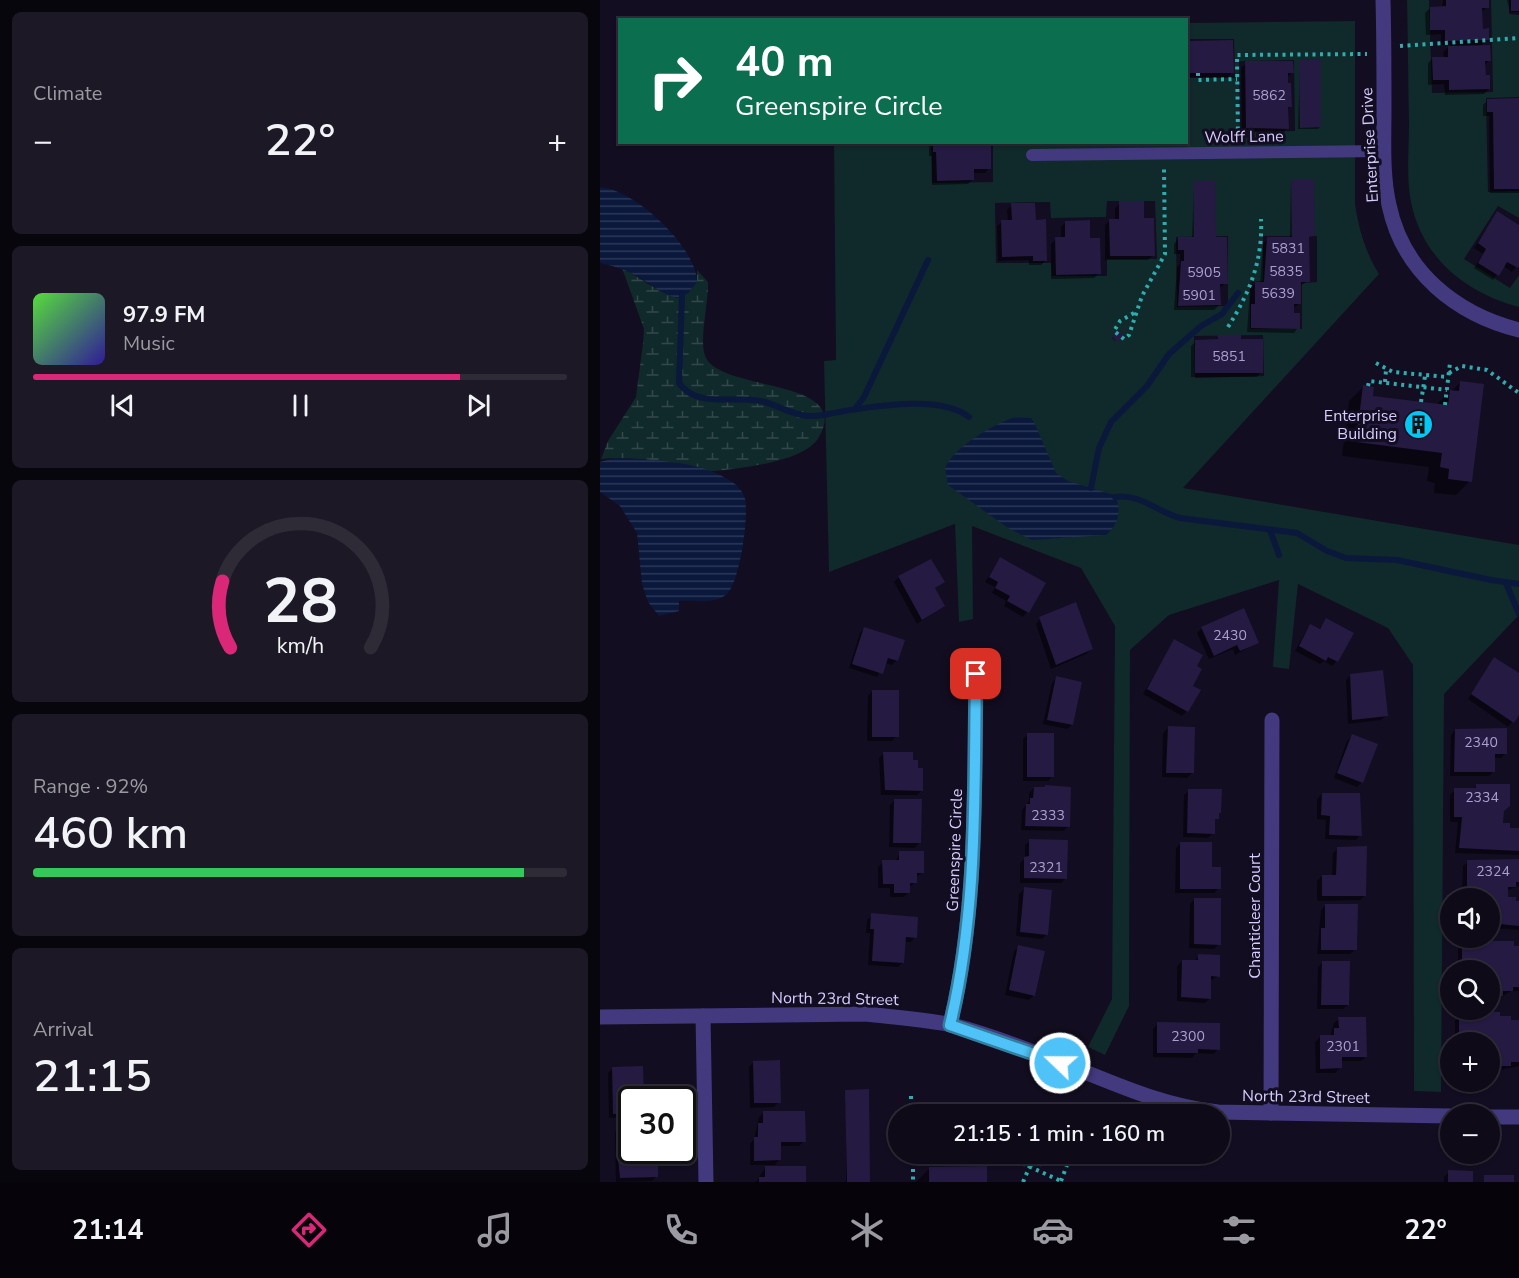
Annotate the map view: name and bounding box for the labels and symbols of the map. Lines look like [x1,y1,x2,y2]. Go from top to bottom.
house number: 5862 [1252,86,1286,105]
street label: Enterprise Drive [1356,87,1384,203]
street label: Wolff Lane [1204,125,1284,149]
house number: 5831 [1271,239,1305,258]
house number: 5835 [1269,262,1303,281]
house number: 5905 [1187,263,1221,282]
house number: 5639 [1261,284,1295,303]
house number: 5901 [1182,286,1216,305]
house number: 5851 [1212,347,1246,366]
place label: Enterprise Building [1324,405,1397,445]
building icon: Enterprise Building [1402,408,1434,440]
house number: 2430 [1213,626,1247,645]
pin [950,648,1001,699]
house number: 2340 [1464,733,1498,752]
street label: Greenspire Circle [942,788,968,912]
house number: 2334 [1465,788,1499,807]
house number: 2333 [1031,806,1065,825]
street label: Chanticleer Court [1244,853,1266,979]
house number: 2321 [1029,858,1063,877]
house number: 2324 [1476,862,1510,881]
street label: North 23rd Street [771,987,899,1011]
house number: 2300 [1171,1027,1205,1046]
position arrow [1028,1031,1092,1095]
house number: 2301 [1326,1037,1360,1056]
street label: North 23rd Street [1242,1085,1370,1109]
speed limit sign: 30 [618,1086,696,1164]

